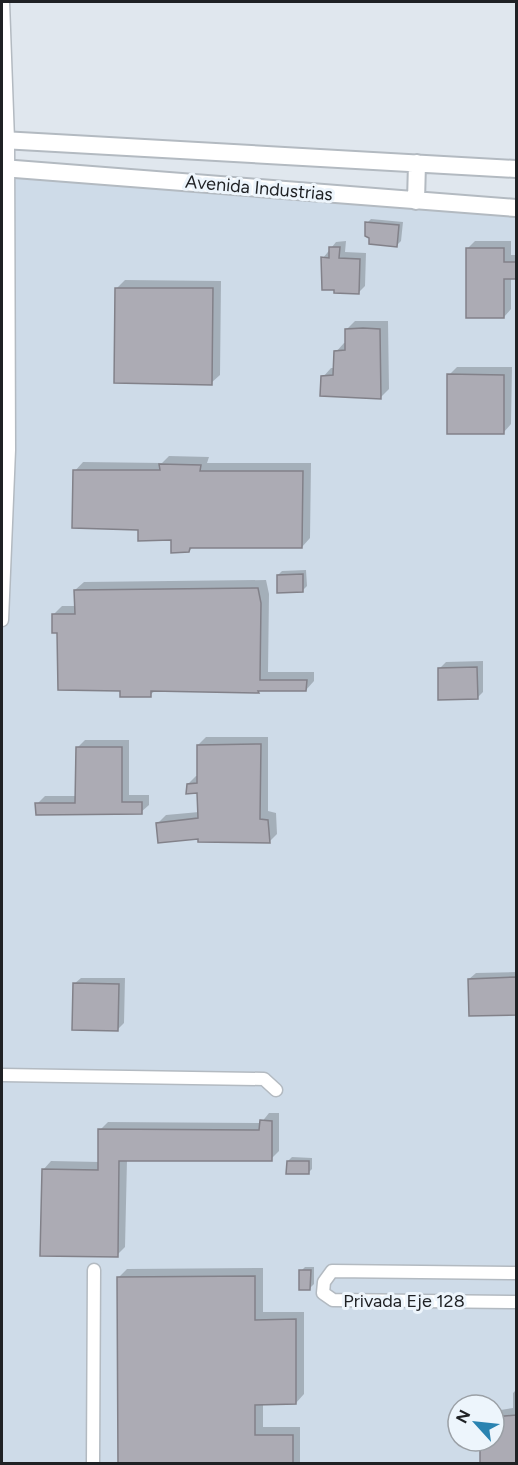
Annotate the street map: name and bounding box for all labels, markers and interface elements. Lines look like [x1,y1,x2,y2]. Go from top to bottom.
street label: Avenida Industrias [184,171,334,205]
street label: Privada Eje 128 [343,1290,465,1312]
north arrow [446,1393,506,1453]
text: N [452,1407,474,1426]

